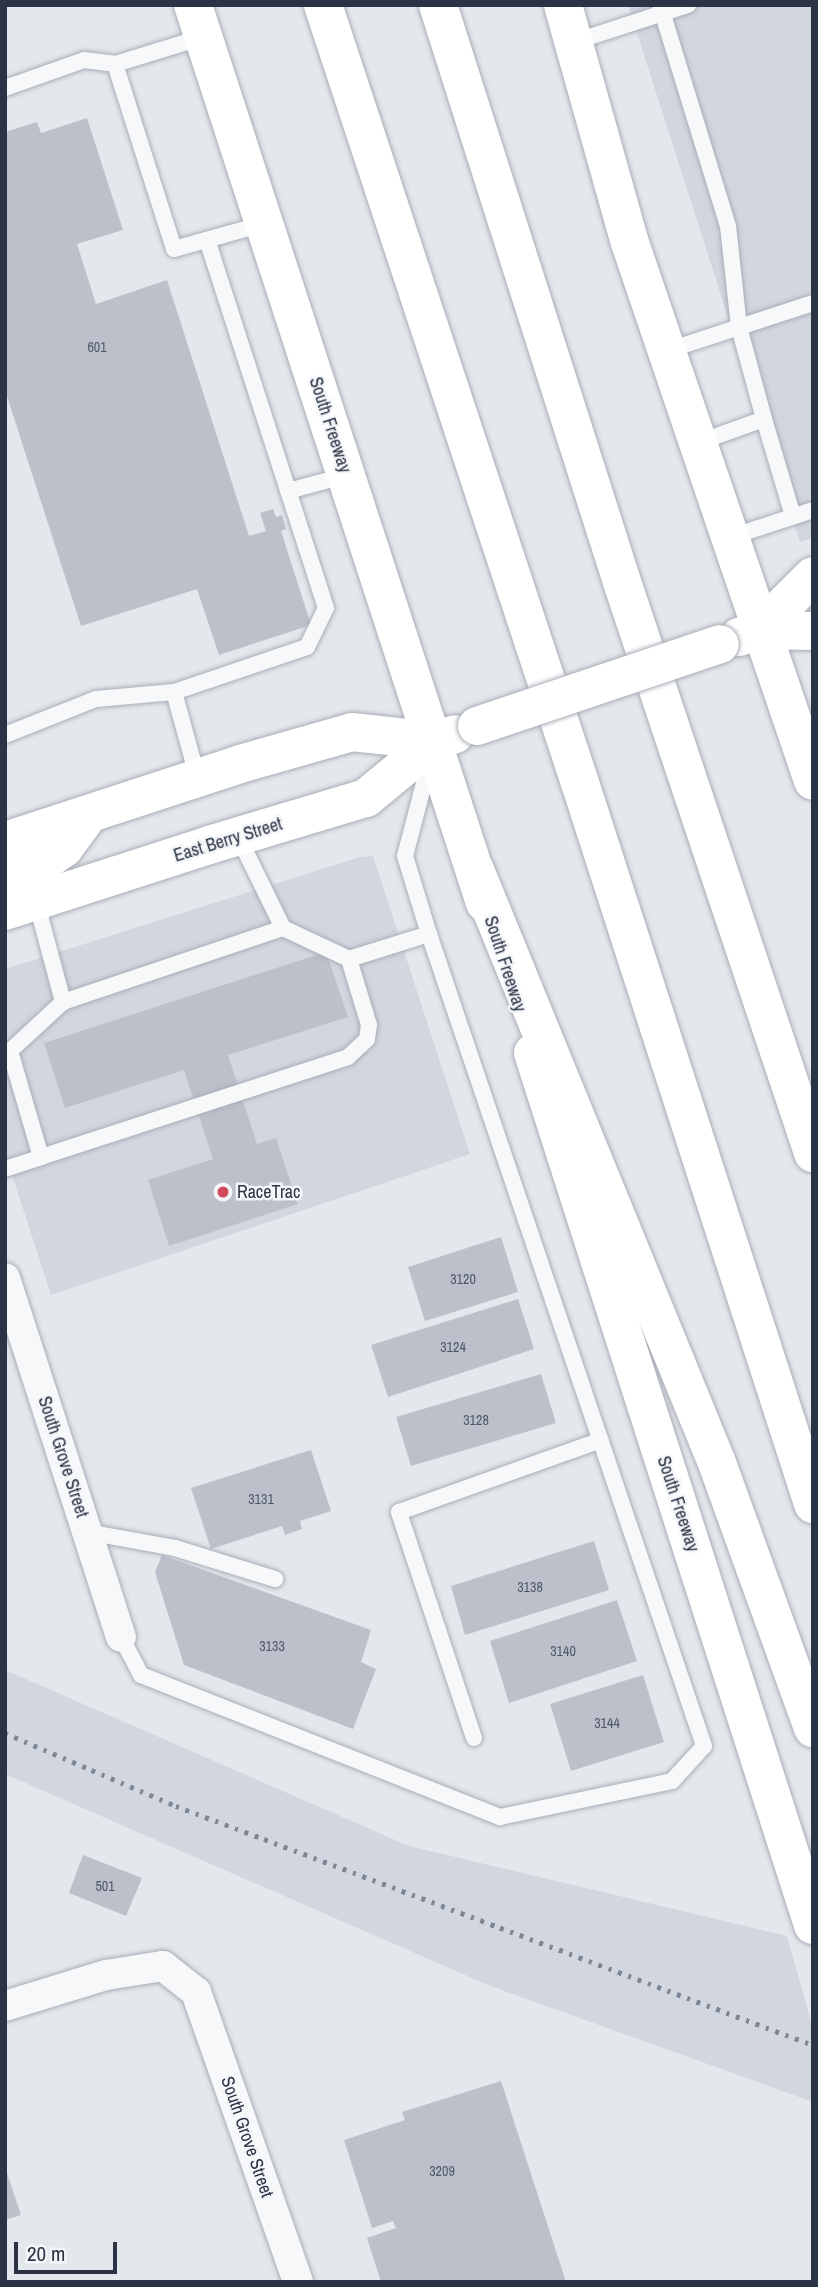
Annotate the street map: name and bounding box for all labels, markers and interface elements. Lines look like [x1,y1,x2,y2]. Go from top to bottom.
house number: 601 [87,339,107,355]
street label: South Freeway [304,374,356,476]
street label: East Berry Street [171,813,285,867]
street label: South Freeway [479,913,531,1015]
place label: RaceTrac [237,1181,300,1203]
marker: RaceTrac [215,1184,231,1200]
house number: 3120 [450,1271,476,1287]
house number: 3124 [440,1339,466,1355]
street label: South Grove Street [33,1394,93,1520]
house number: 3128 [463,1412,489,1428]
street label: South Freeway [652,1453,704,1555]
house number: 3131 [248,1491,274,1507]
house number: 3138 [517,1579,543,1595]
house number: 3133 [259,1638,285,1654]
house number: 3140 [550,1643,576,1659]
house number: 3144 [594,1715,620,1731]
house number: 501 [95,1878,115,1894]
street label: South Grove Street [216,2074,278,2200]
house number: 3209 [429,2163,455,2179]
scale bar [18,2228,121,2272]
text: 20 m [27,2239,65,2268]

